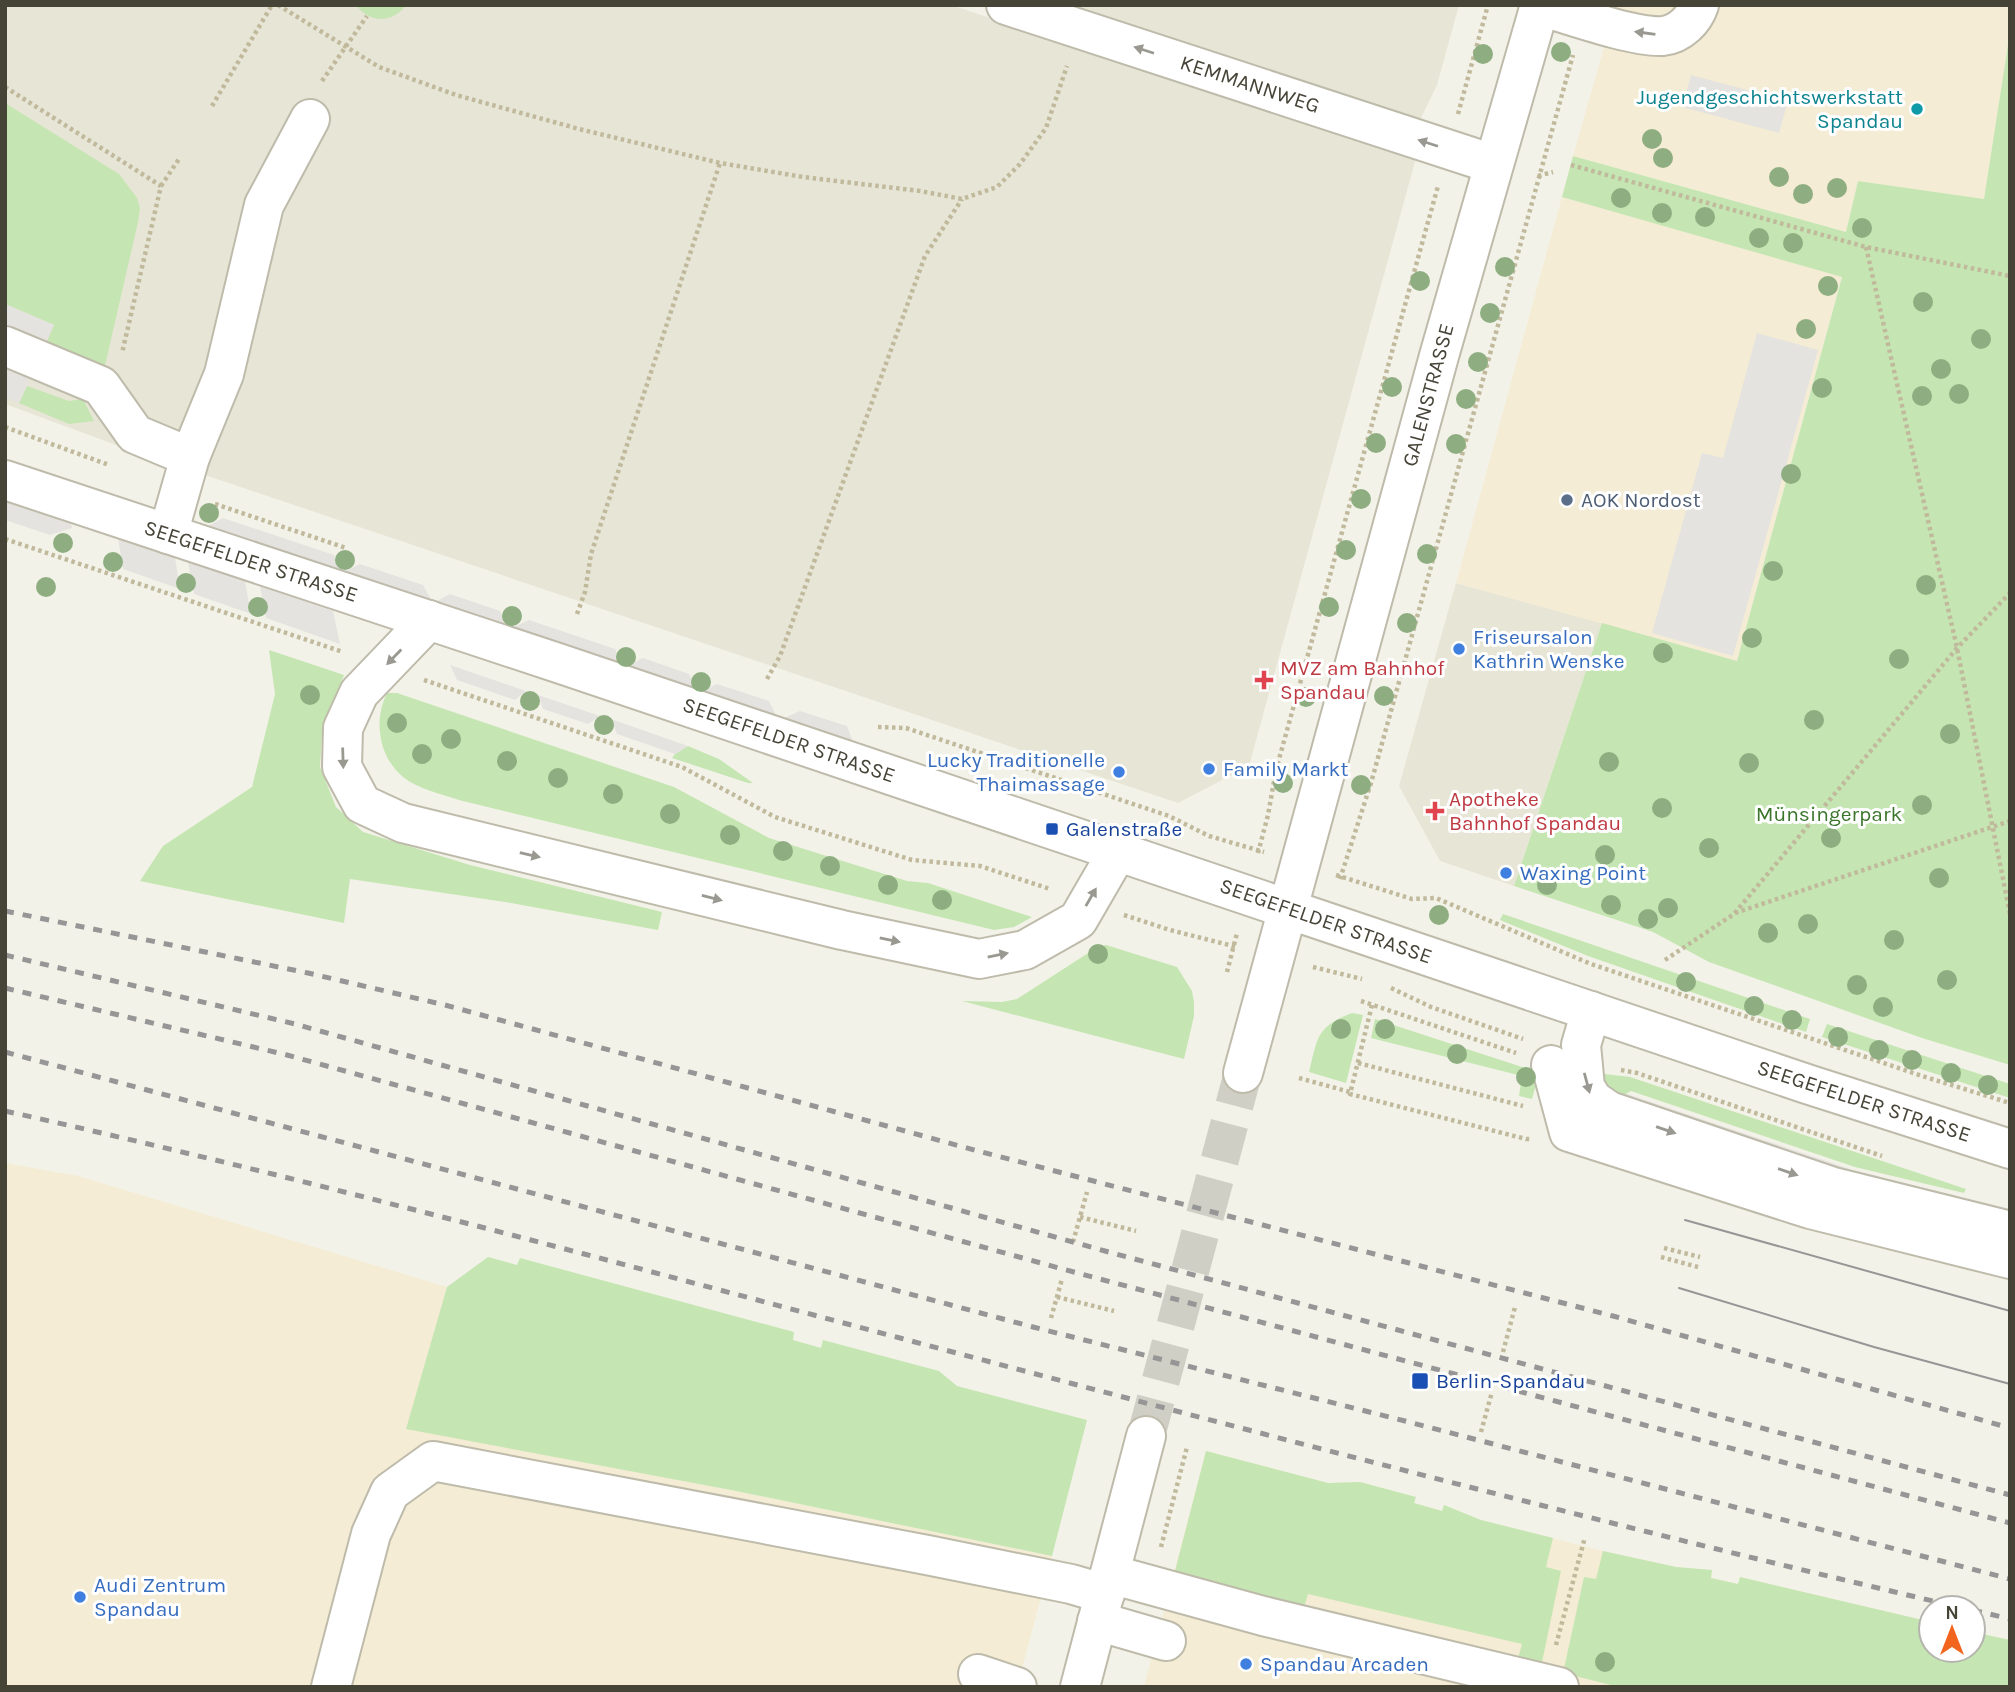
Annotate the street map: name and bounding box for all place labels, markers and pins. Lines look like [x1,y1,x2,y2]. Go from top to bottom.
place label: Jugendgeschichtswerkstatt Spandau [1636,85,1903,133]
marker: Jugendgeschichtswerkstatt Spandau [1909,101,1925,117]
place label: AOK Nordost [1581,488,1701,512]
marker: AOK Nordost [1559,492,1575,508]
place label: Friseursalon Kathrin Wenske [1473,625,1625,673]
marker: Friseursalon Kathrin Wenske [1451,641,1467,657]
place label: MVZ am Bahnhof Spandau [1280,656,1445,704]
marker: MVZ am Bahnhof Spandau [1254,670,1274,690]
place label: Lucky Traditionelle Thaimassage [927,748,1105,796]
place label: Family Markt [1223,757,1348,781]
marker: Family Markt [1201,761,1217,777]
marker: Lucky Traditionelle Thaimassage [1111,764,1127,780]
place label: Apotheke Bahnhof Spandau [1449,787,1621,835]
marker: Apotheke Bahnhof Spandau [1427,803,1443,819]
place label: Galenstraße [1066,817,1182,841]
marker: Galenstraße [1044,821,1060,837]
place label: Waxing Point [1520,861,1646,885]
marker: Waxing Point [1498,865,1514,881]
place label: Berlin-Spandau [1436,1369,1585,1393]
marker: Berlin-Spandau [1410,1371,1430,1391]
place label: Audi Zentrum Spandau [94,1573,226,1621]
marker: Audi Zentrum Spandau [72,1589,88,1605]
place label: Spandau Arcaden [1260,1652,1429,1676]
marker: Spandau Arcaden [1238,1656,1254,1672]

